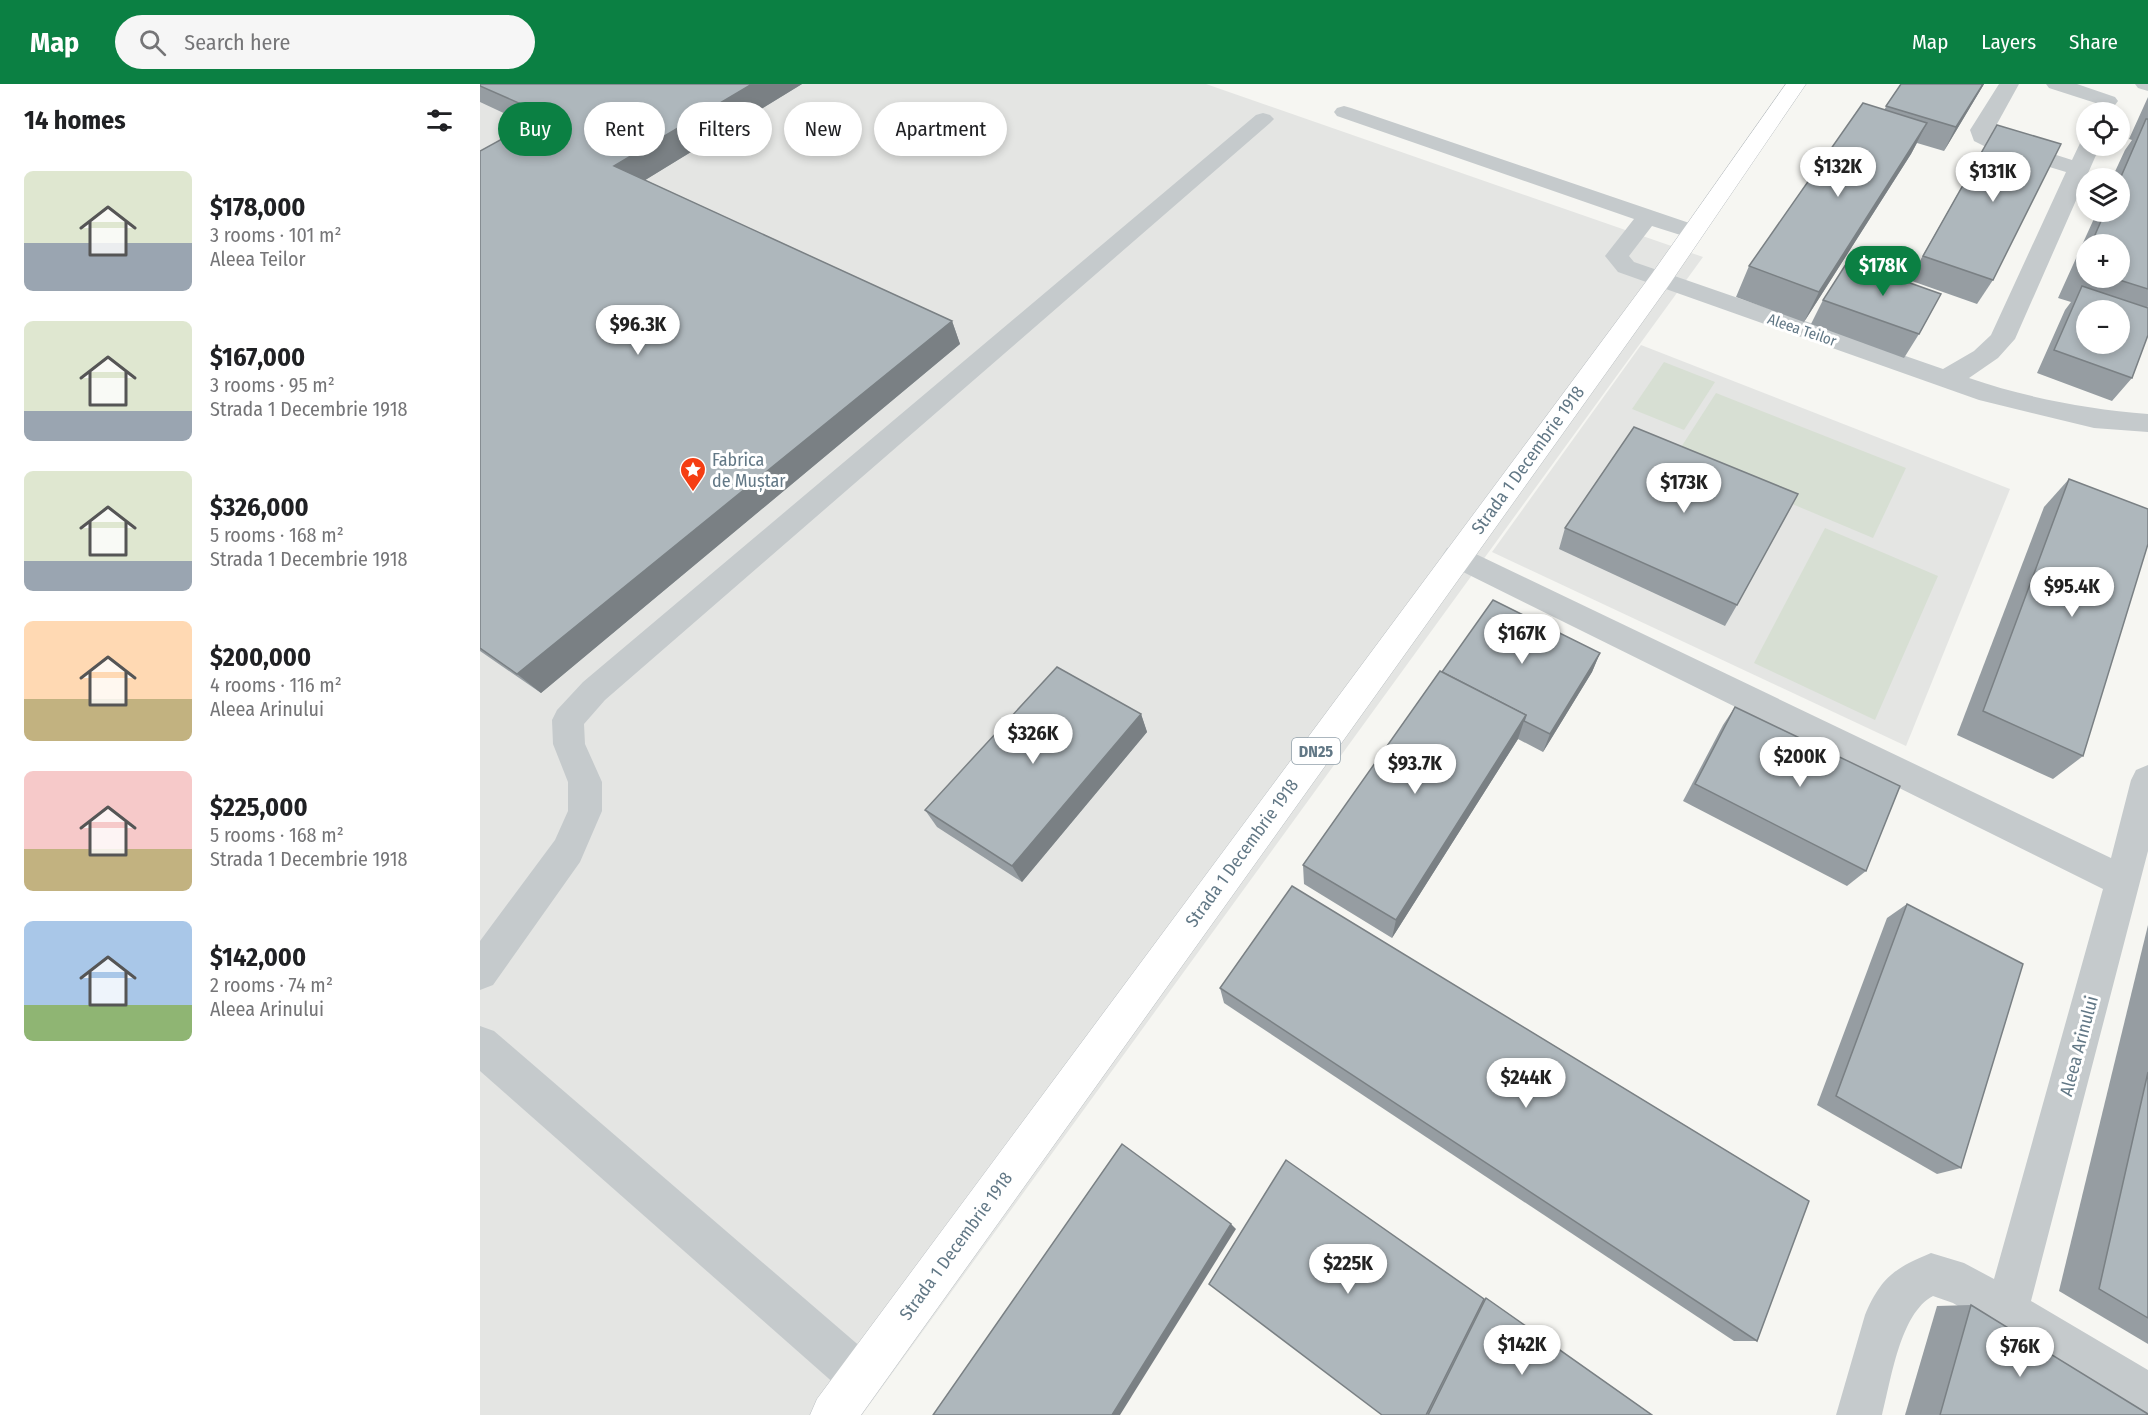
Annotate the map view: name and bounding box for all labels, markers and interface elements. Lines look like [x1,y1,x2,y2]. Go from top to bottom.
search box [115,15,535,69]
text: Map [30,26,79,59]
icon: search [136,26,169,59]
text: Search here [184,29,290,56]
text: Map [1912,29,1948,55]
text: Layers [1981,29,2036,55]
text: Share [2069,29,2118,55]
chip: Buy [498,102,572,156]
chip: Rent [584,102,665,156]
chip: Filters [677,102,772,156]
chip: New [784,102,862,156]
chip: Apartment [874,102,1007,156]
map controls [2076,102,2130,354]
button: locate [2076,102,2130,156]
icon: filters [423,104,456,137]
text: 14 homes [24,105,126,136]
pin: $132K [1796,147,1880,198]
pin: $131K [1951,152,2035,203]
text: $132K [1814,154,1862,178]
text: $131K [1970,159,2016,183]
button: layers [2076,168,2130,222]
text: $178,000 [210,192,306,223]
icon: home [72,195,144,267]
text: 3 rooms · 101 m² [210,223,341,247]
button: + [2076,234,2130,288]
pin: $178K [1841,246,1925,297]
text: Aleea Teilor [210,247,306,271]
text: $178K [1859,253,1907,277]
button: − [2076,300,2130,354]
pin: $96.3K [589,305,687,356]
street label: Aleea Teilor [1765,310,1840,350]
text: $96.3K [610,312,666,336]
text: $167,000 [210,342,305,373]
icon: home [72,345,144,417]
text: 3 rooms · 95 m² [210,373,335,397]
street label: Strada 1 Decembrie 1918 [1467,382,1589,538]
text: Strada 1 Decembrie 1918 [210,397,408,421]
place label: Fabrica de Muștar [712,449,786,492]
place icon: Fabrica de Muștar [678,455,708,493]
pin: $173K [1642,463,1726,514]
text: $173K [1660,470,1708,494]
text: $326,000 [210,492,309,523]
icon: home [72,495,144,567]
text: 5 rooms · 168 m² [210,523,344,547]
text: Strada 1 Decembrie 1918 [210,547,408,571]
pin: $95.4K [2023,567,2121,618]
text: $95.4K [2044,574,2100,598]
pin: $167K [1480,614,1564,665]
text: $167K [1498,621,1546,645]
text: $200,000 [210,642,311,673]
icon: home [72,645,144,717]
text: 4 rooms · 116 m² [210,673,342,697]
text: Aleea Arinului [210,697,324,721]
pin: $326K [991,714,1075,765]
text: $326K [1008,721,1058,745]
pin: $200K [1758,737,1842,788]
road number: DN25 [1292,738,1340,764]
pin: $93.7K [1366,744,1464,795]
text: $200K [1774,744,1826,768]
text: $93.7K [1388,751,1442,775]
street label: Strada 1 Decembrie 1918 [1181,775,1303,931]
text: $225,000 [210,792,308,823]
icon: home [72,795,144,867]
text: 5 rooms · 168 m² [210,823,344,847]
text: Strada 1 Decembrie 1918 [210,847,408,871]
text: $142,000 [210,942,306,973]
icon: home [72,945,144,1017]
text: 2 rooms · 74 m² [210,973,333,997]
street label: Aleea Arinului [2055,994,2103,1098]
text: Aleea Arinului [210,997,324,1021]
pin: $244K [1484,1058,1568,1109]
text: $244K [1501,1065,1551,1089]
street label: Strada 1 Decembrie 1918 [895,1168,1017,1324]
pin: $225K [1306,1244,1390,1295]
text: $225K [1323,1251,1373,1275]
pin: $142K [1480,1325,1564,1376]
pin: $76K [1984,1327,2056,1378]
text: $142K [1498,1332,1546,1356]
text: $76K [2000,1334,2040,1358]

